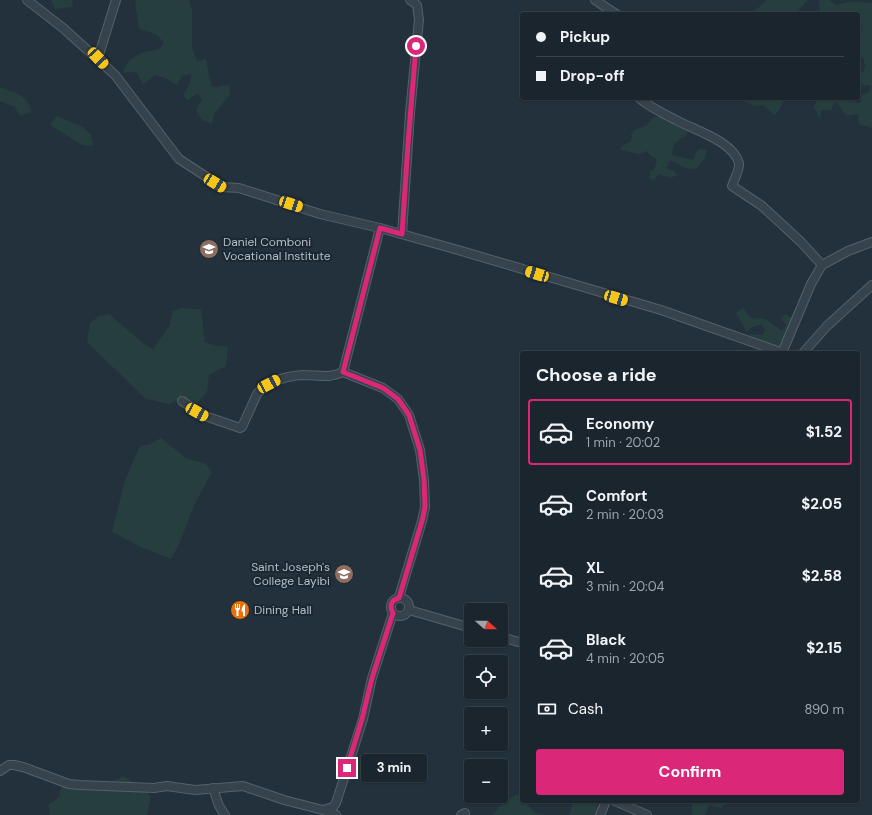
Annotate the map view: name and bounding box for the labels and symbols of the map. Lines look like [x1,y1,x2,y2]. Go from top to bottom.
route start [407,37,425,55]
car [85,45,111,71]
car [202,172,228,194]
car [278,195,304,213]
place label: Daniel Comboni Vocational Institute [223,234,331,264]
school or university icon: Daniel Comboni Vocational Institute [198,238,220,260]
car [524,265,550,283]
car [603,289,629,307]
car [256,373,282,395]
car [184,401,210,423]
place label: Saint Joseph's College Layibi [251,559,330,589]
school or university icon: Saint Joseph's College Layibi [333,563,355,585]
restaurant icon: Dining Hall [229,599,251,621]
place label: Dining Hall [254,602,312,618]
north arrow [464,603,508,647]
callout: 3 min [361,754,427,782]
route end [338,759,356,777]

